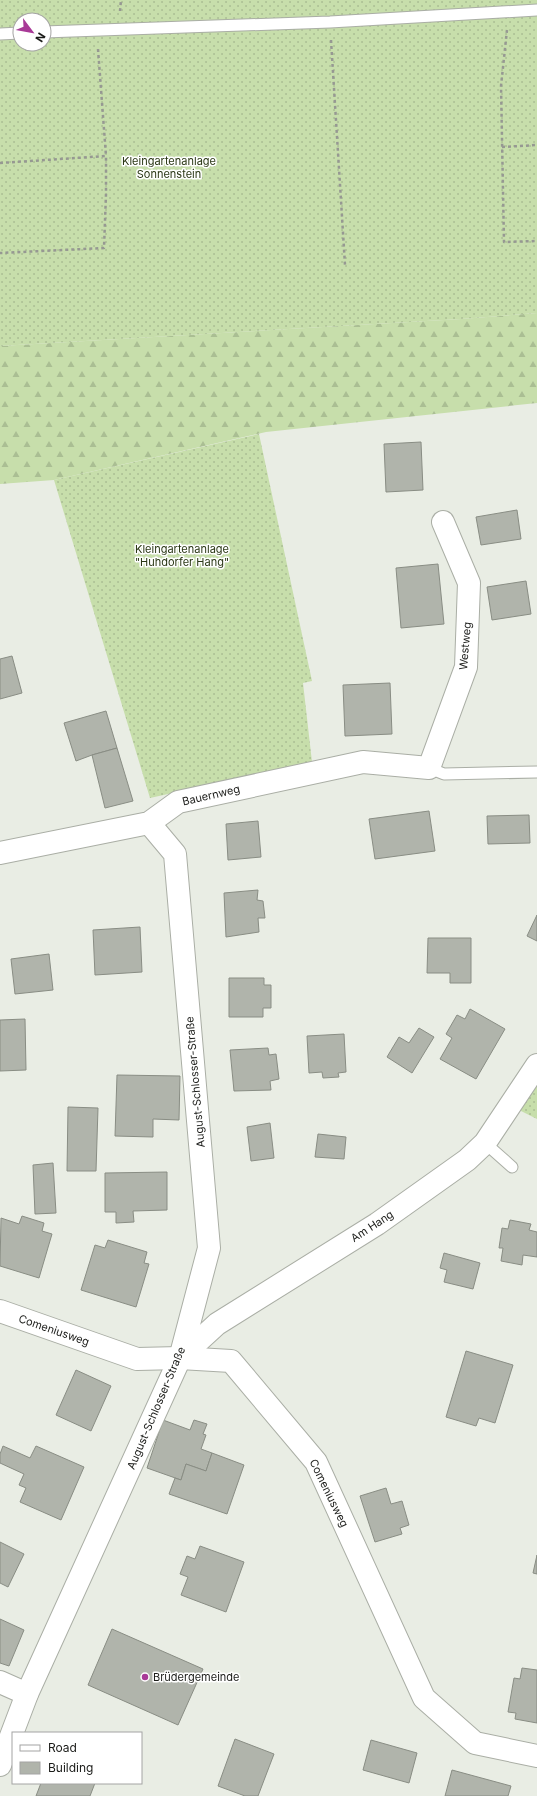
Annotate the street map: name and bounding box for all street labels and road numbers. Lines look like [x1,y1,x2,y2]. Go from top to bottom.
street label: Westweg [456,621,474,671]
street label: Bauernweg [181,782,241,808]
street label: August-Schlosser-Straße [182,1016,208,1148]
street label: Am Hang [348,1207,396,1245]
street label: Comeniusweg [17,1311,91,1349]
street label: August-Schlosser-Straße [124,1345,188,1471]
street label: Comeniusweg [306,1457,352,1529]

